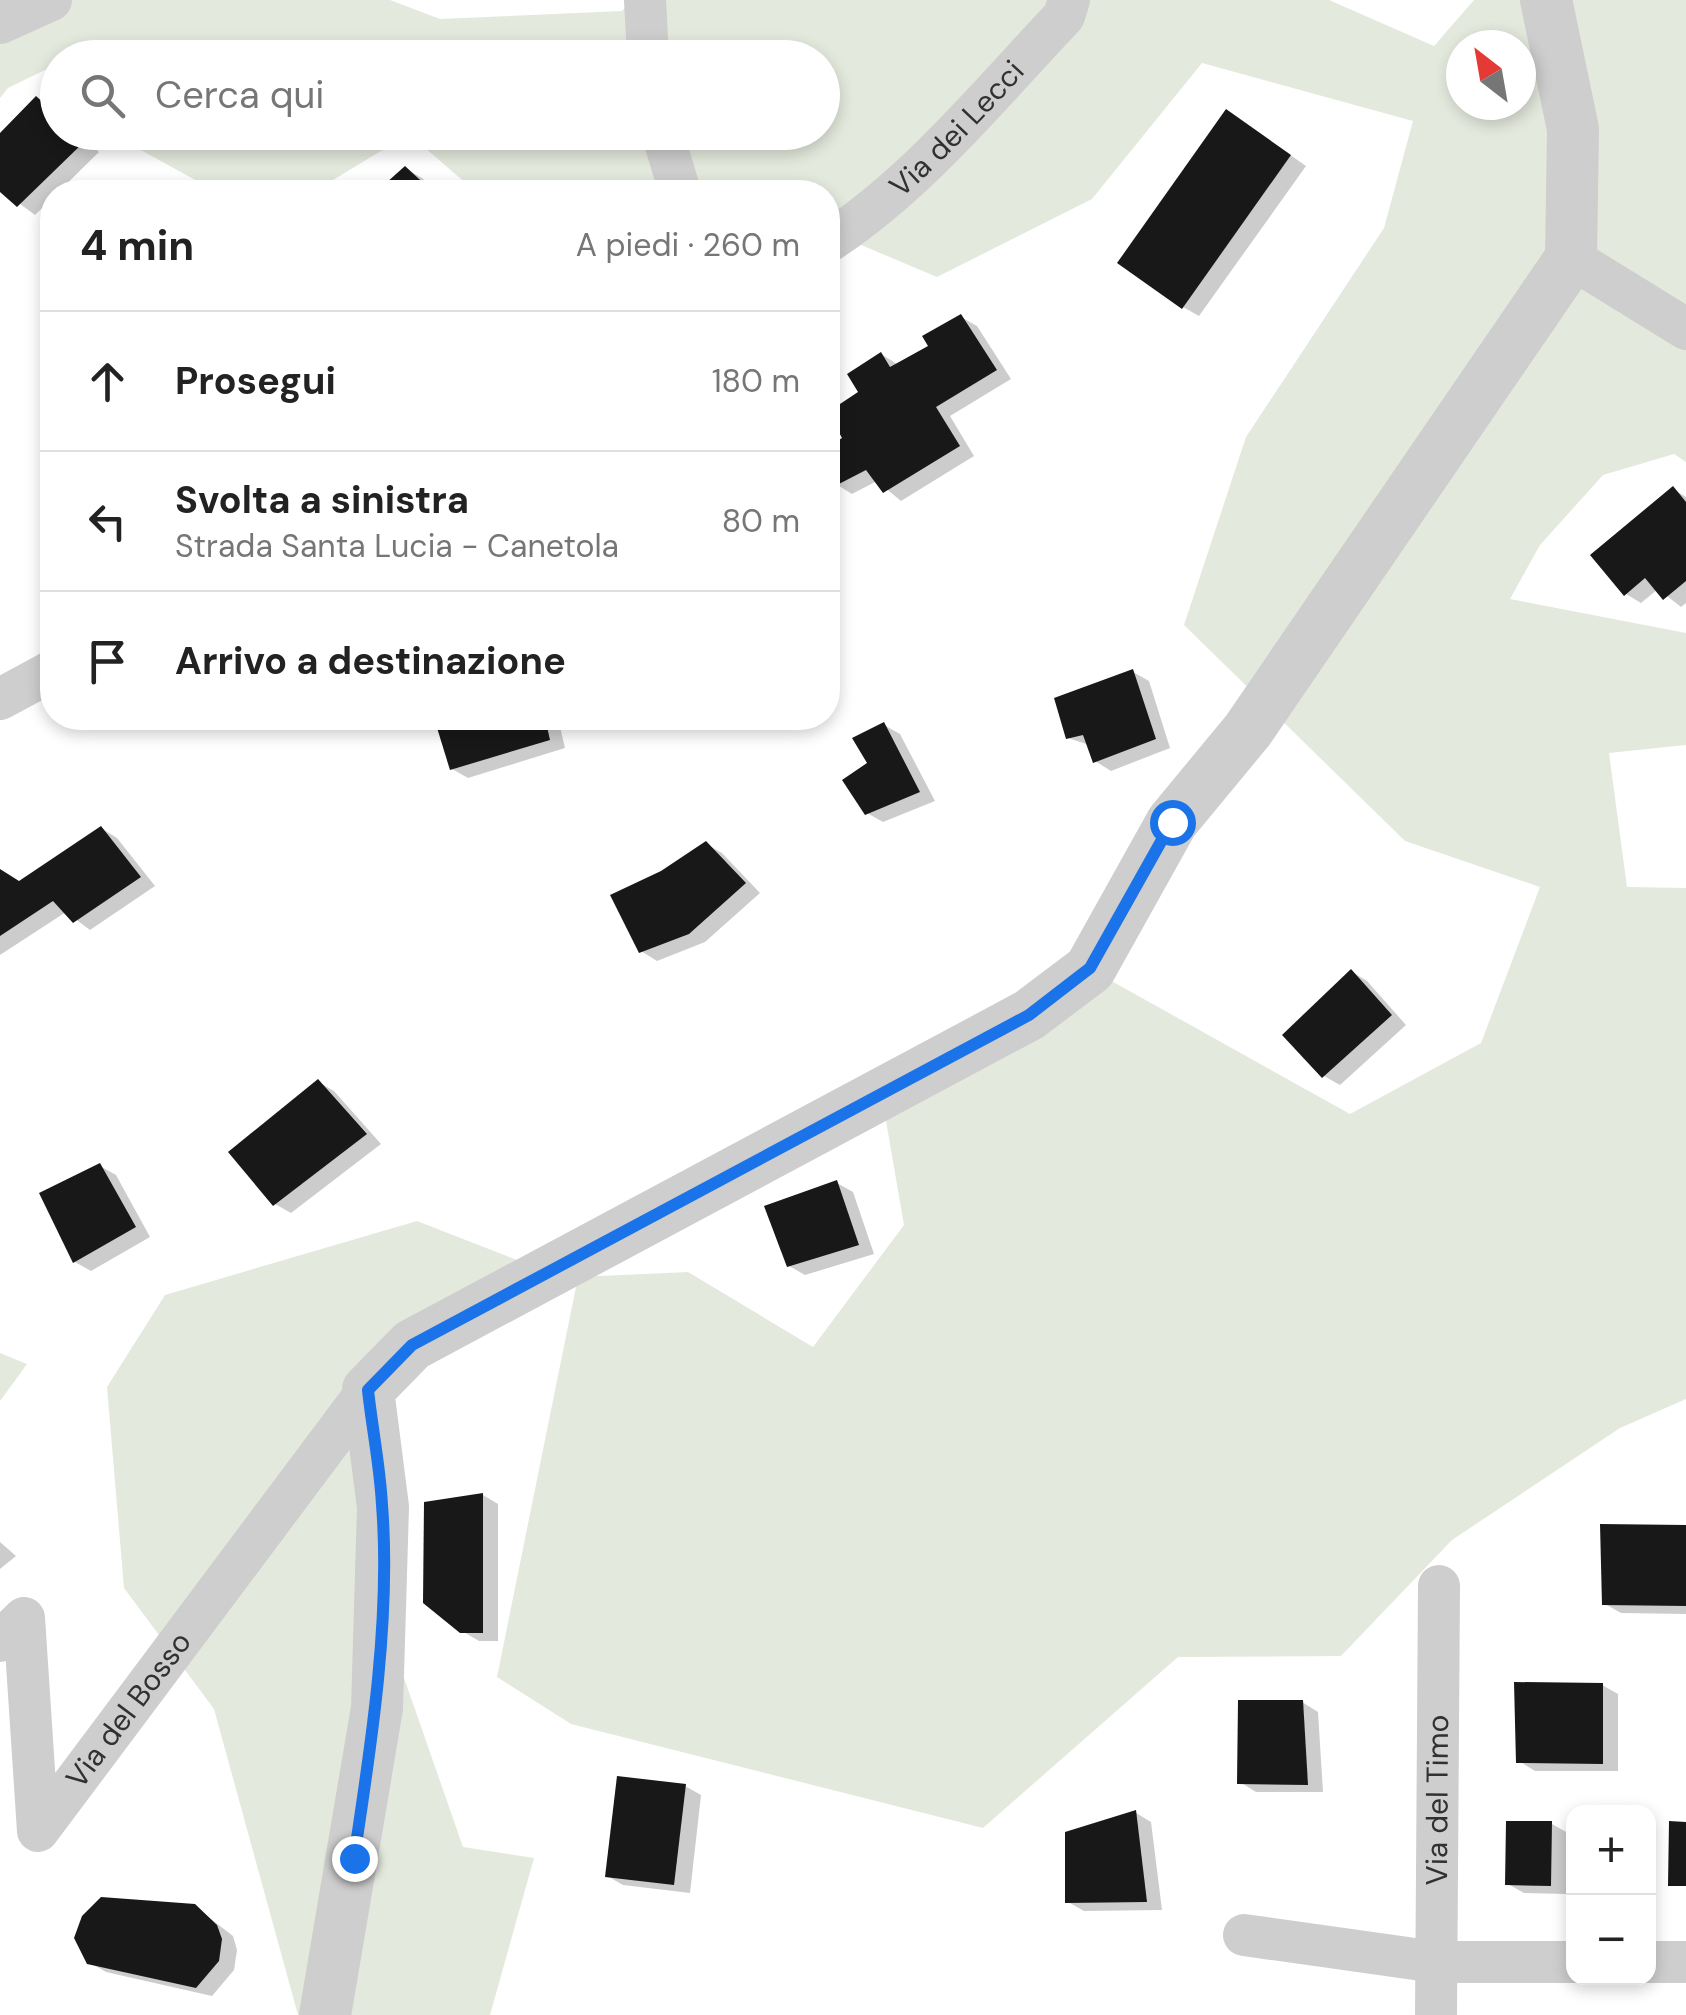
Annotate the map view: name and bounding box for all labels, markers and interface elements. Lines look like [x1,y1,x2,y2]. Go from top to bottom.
north arrow [1446,30,1536,120]
search box [40,40,840,150]
street label: Via dei Lecci [881,52,1032,205]
icon: search [75,68,130,123]
text: Cerca qui [155,70,324,120]
text: 4 min [80,218,194,273]
text: A piedi · 260 m [576,224,800,266]
icon: ahead [80,354,135,409]
text: Prosegui [175,356,336,406]
text: 180 m [712,360,800,402]
text: Svolta a sinistra [175,475,469,525]
icon: left [80,494,135,549]
text: 80 m [722,500,800,542]
text: Strada Santa Lucia - Canetola [175,525,619,567]
icon: arrive [80,634,135,689]
text: Arrivo a destinazione [175,636,566,686]
route start [1150,800,1196,846]
street label: Via del Bosso [57,1623,200,1796]
street label: Via del Timo [1417,1715,1457,1885]
map controls [1566,1805,1656,1985]
button: + [1566,1805,1656,1895]
route end [332,1836,378,1882]
button: − [1566,1895,1656,1985]

